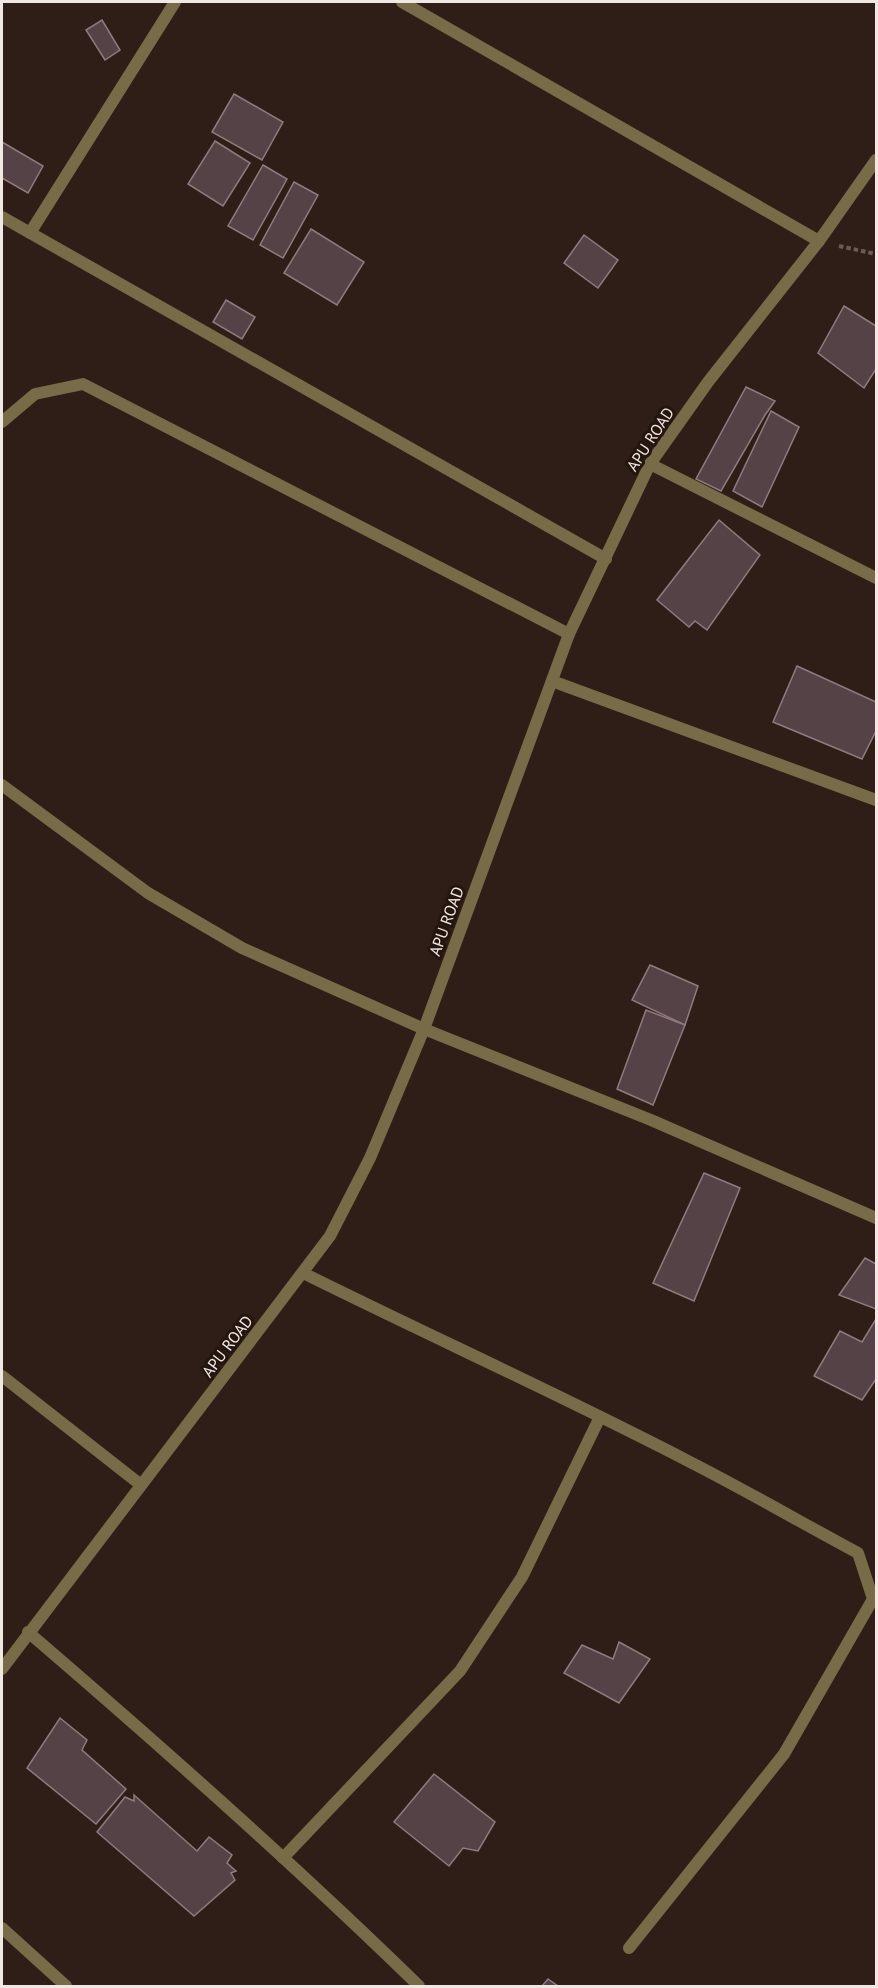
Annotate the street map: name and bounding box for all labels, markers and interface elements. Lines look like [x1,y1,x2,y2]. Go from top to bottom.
street label: APU ROAD [622,403,678,475]
street label: APU ROAD [424,884,468,958]
street label: APU ROAD [197,1311,257,1381]

